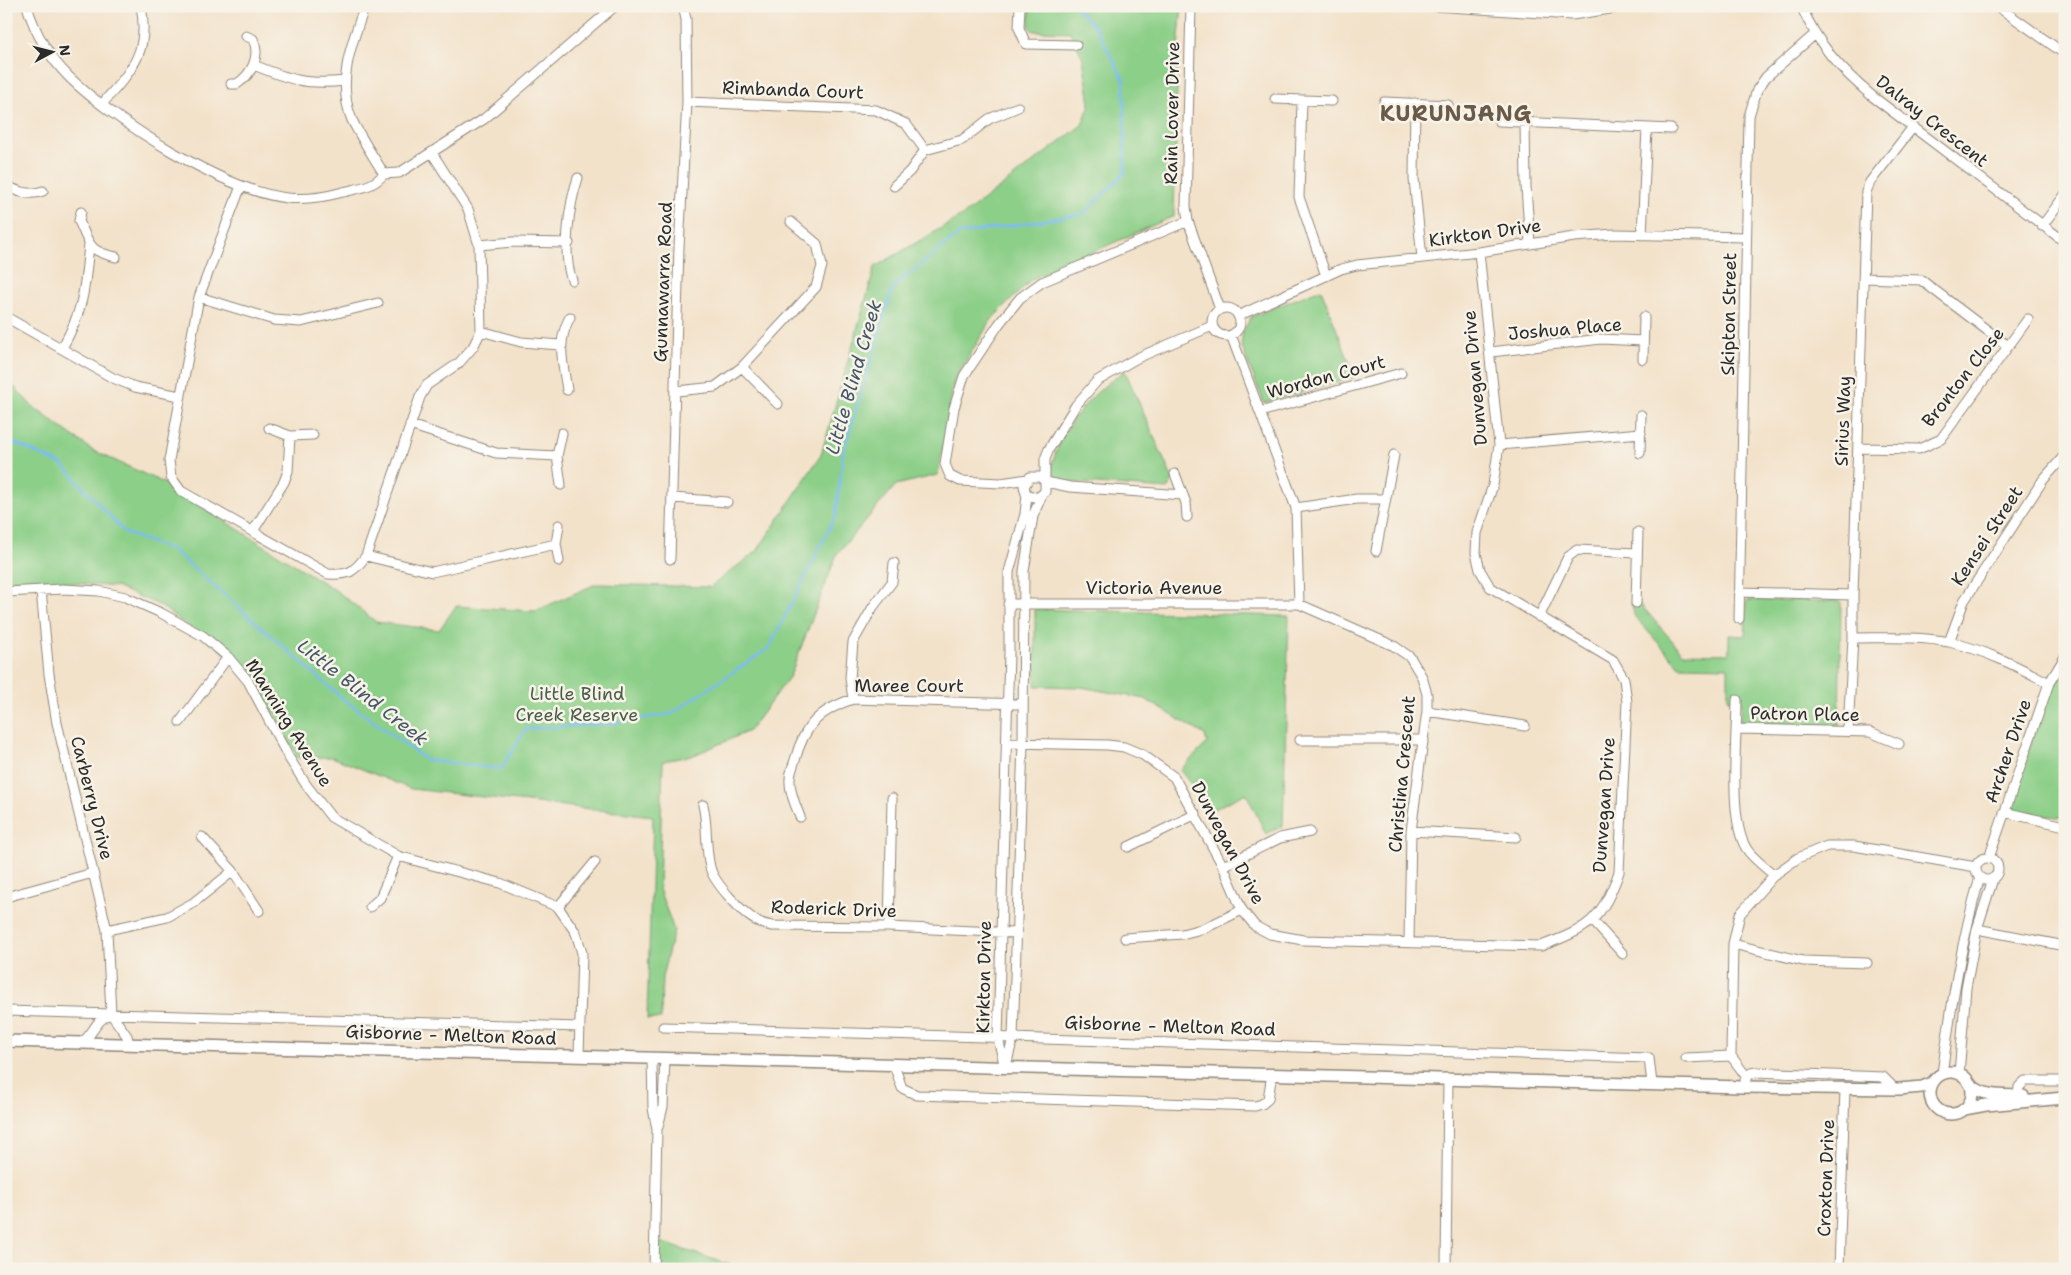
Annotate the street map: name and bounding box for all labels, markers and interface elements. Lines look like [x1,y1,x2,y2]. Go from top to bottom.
north arrow [28,28,78,78]
street label: Rain Lover Drive [1159,41,1185,185]
text: N [55,44,75,57]
street label: Dalray Crescent [1871,70,1993,173]
street label: Rimbanda Court [722,76,864,104]
district label: KURUNJANG [1380,99,1532,128]
street label: Gunnawarra Road [648,201,678,363]
street label: Kirkton Drive [1427,213,1543,253]
street label: Skipton Street [1716,252,1742,376]
water label: Little Blind Creek [819,297,888,457]
street label: Dunvegan Drive [1457,309,1493,447]
street label: Joshua Place [1507,312,1623,346]
street label: Bronton Close [1916,322,2010,432]
street label: Wordon Court [1264,350,1388,404]
street label: Sirius Way [1829,375,1857,467]
street label: Kensei Street [1946,481,2028,591]
street label: Victoria Avenue [1085,576,1223,600]
water label: Little Blind Creek [292,633,433,751]
street label: Manning Avenue [240,654,338,792]
street label: Maree Court [854,674,964,698]
park label: Little Blind Creek Reserve [516,682,638,727]
street label: Christina Crescent [1383,694,1421,853]
street label: Archer Drive [1979,696,2037,806]
street label: Patron Place [1750,701,1860,727]
street label: Carberry Drive [65,734,119,862]
street label: Dunvegan Drive [1587,736,1621,874]
street label: Dunvegan Drive [1186,777,1270,909]
street label: Roderick Drive [771,895,897,923]
street label: Kirkton Drive [971,920,997,1034]
street label: Gisborne - Melton Road [1064,1010,1276,1042]
street label: Gisborne - Melton Road [345,1019,557,1051]
street label: Croxton Drive [1812,1119,1840,1237]

